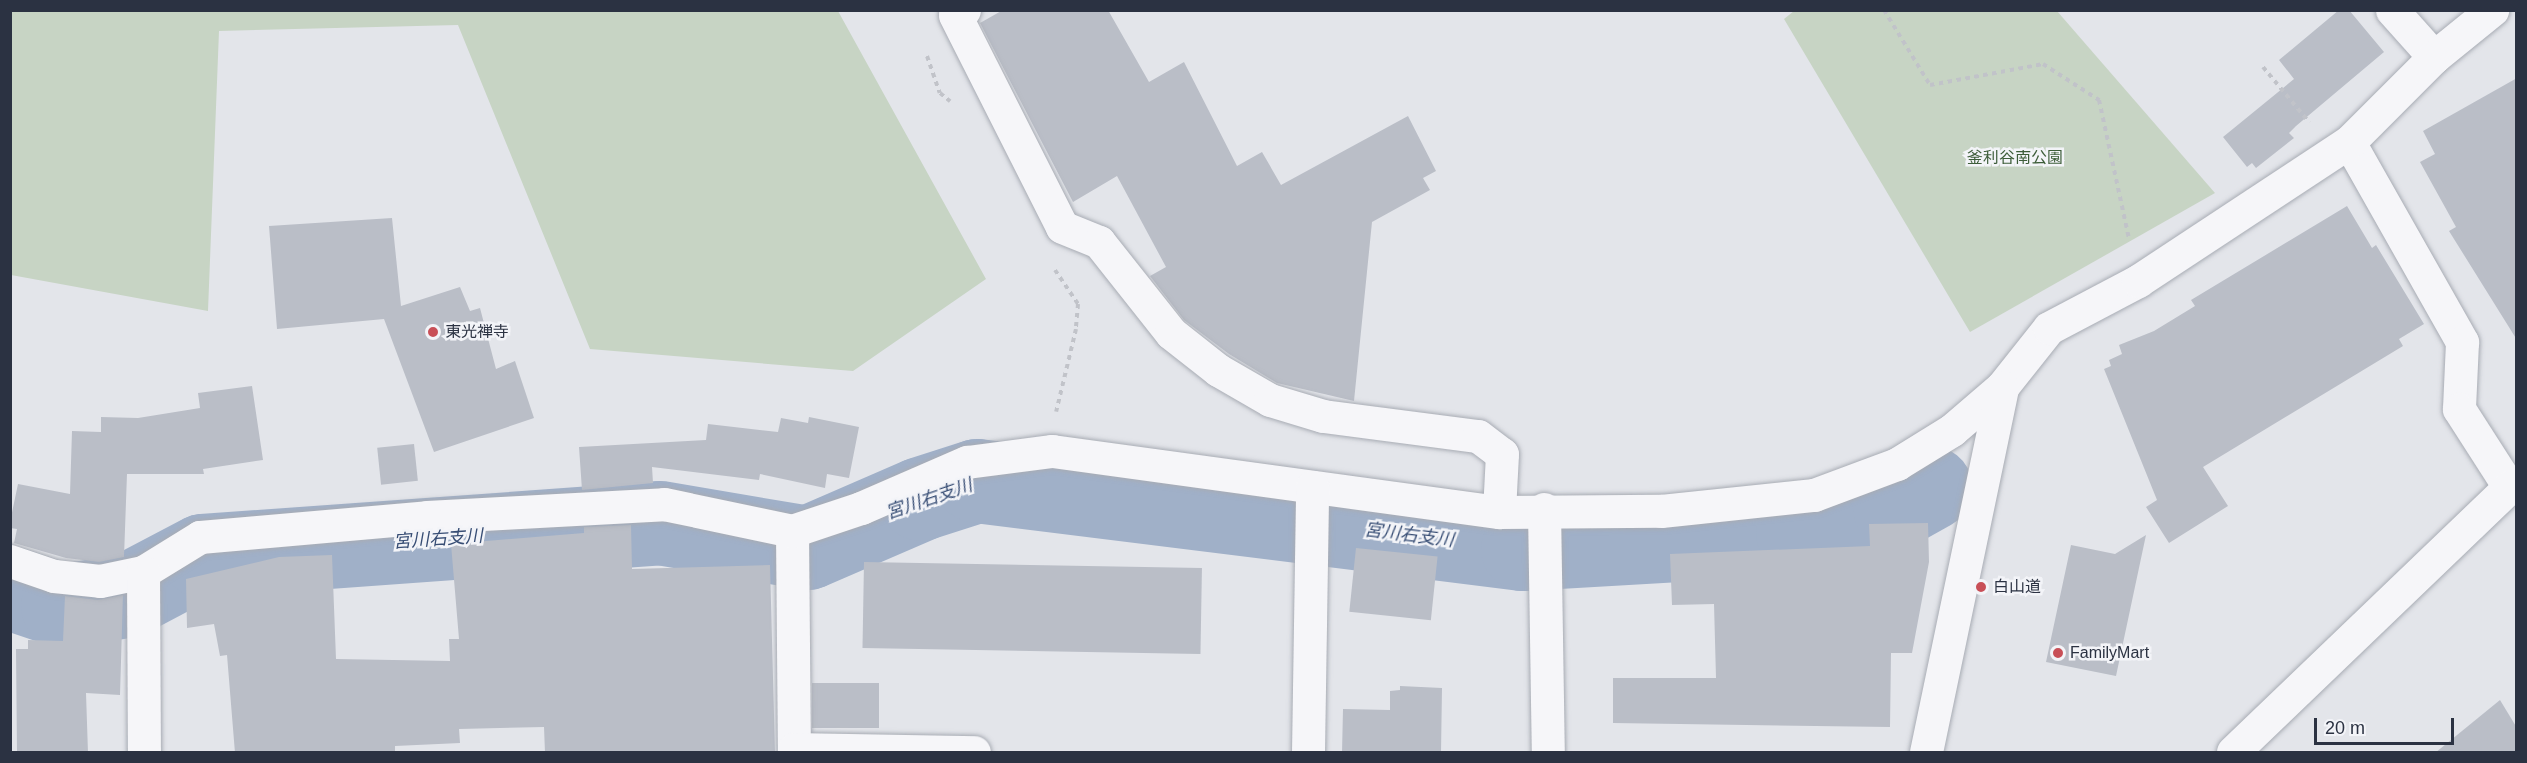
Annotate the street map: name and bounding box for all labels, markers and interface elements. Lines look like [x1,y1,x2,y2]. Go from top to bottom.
park label: 釜利谷南公園 [1967,148,2063,168]
place label: 東光禅寺 [445,322,509,342]
marker: 東光禅寺 [426,325,440,339]
water label: 宮川右支川 [883,474,975,524]
water label: 宮川右支川 [1363,519,1455,551]
water label: 宮川右支川 [392,525,484,553]
place label: 白山道 [1993,577,2041,597]
marker: 白山道 [1974,580,1988,594]
place label: FamilyMart [2070,643,2149,663]
marker: FamilyMart [2051,646,2065,660]
scale bar [2317,706,2456,744]
text: 20 m [2325,718,2365,738]

